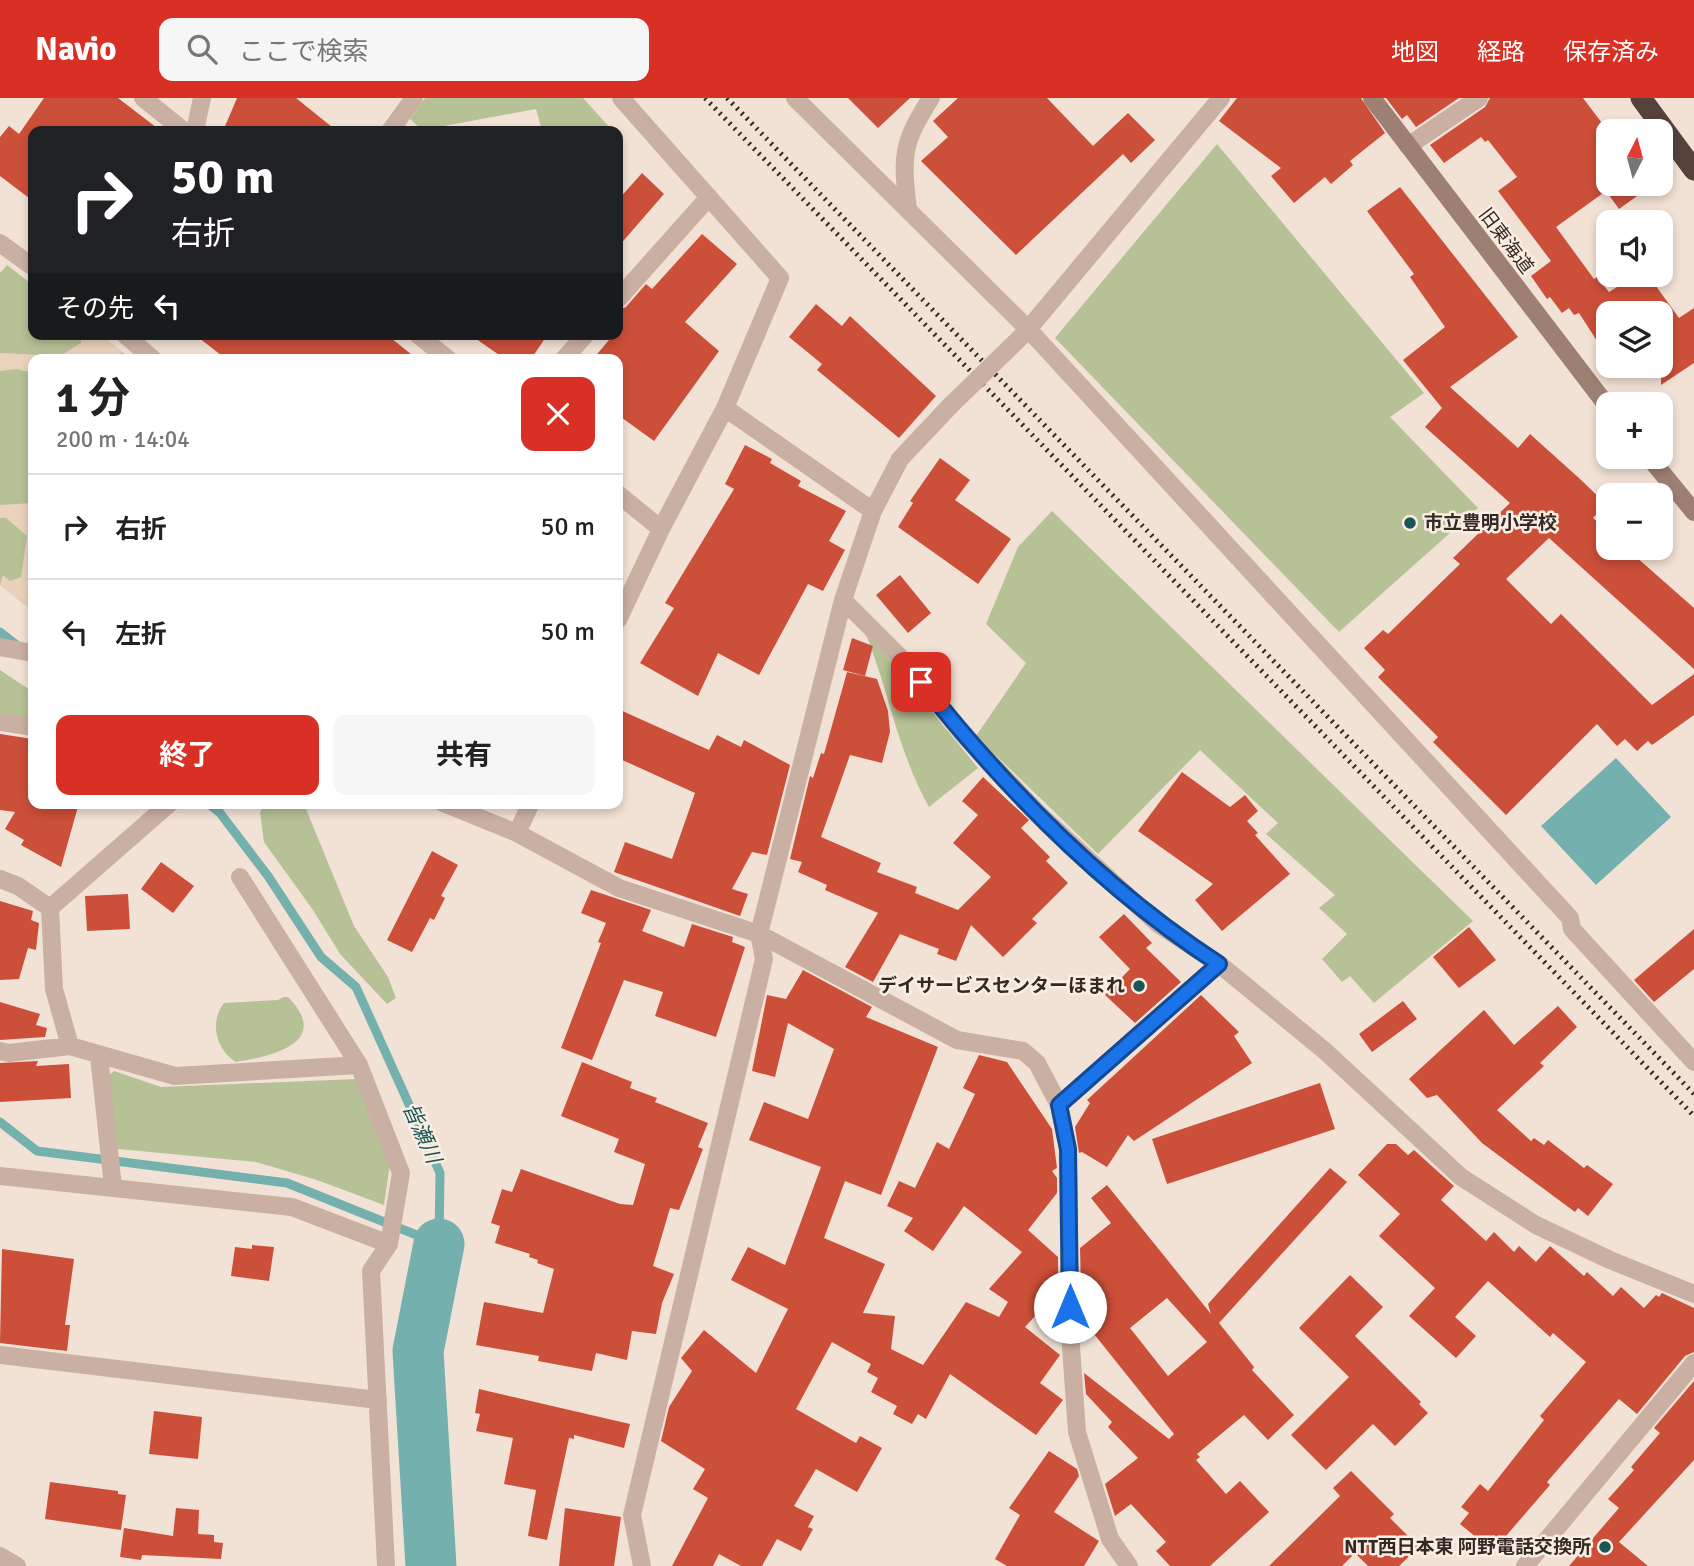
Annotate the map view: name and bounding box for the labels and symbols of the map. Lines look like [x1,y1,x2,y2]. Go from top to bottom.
north arrow [1596,119,1673,196]
street label: 旧東海道 [1474,203,1538,279]
place label: 市立豊明小学校 [1424,511,1557,535]
marker: 市立豊明小学校 [1402,515,1418,531]
pin [891,652,951,712]
place label: デイサービスセンターほまれ [878,974,1125,998]
marker: デイサービスセンターほまれ [1131,978,1147,994]
water label: 皆瀬川 [397,1099,448,1169]
position arrow [1033,1270,1107,1344]
place label: NTT西日本東 阿野電話交換所 [1344,1535,1591,1559]
marker: NTT西日本東 阿野電話交換所 [1597,1539,1613,1555]

